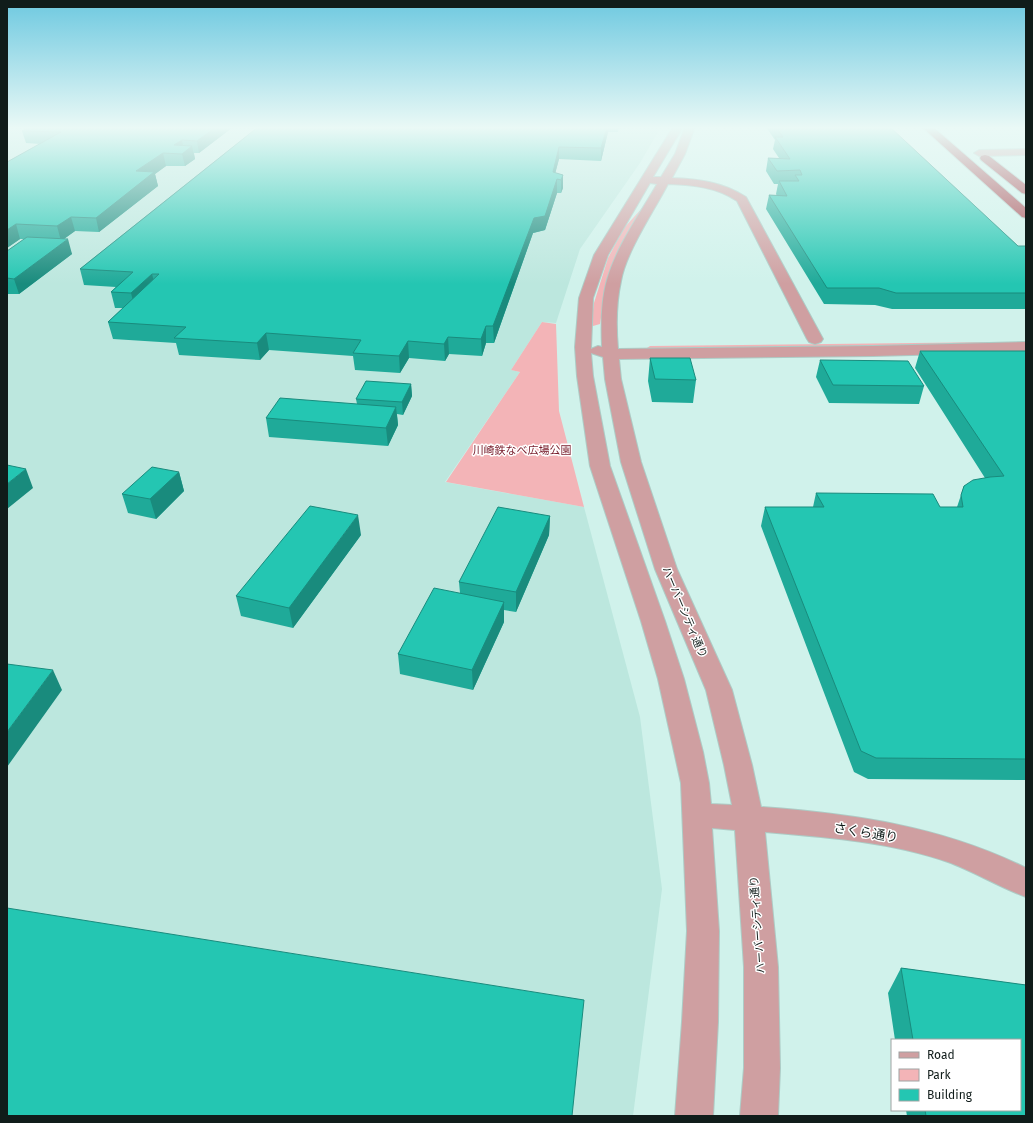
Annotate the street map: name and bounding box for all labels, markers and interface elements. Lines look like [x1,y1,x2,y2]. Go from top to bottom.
park label: 川崎鉄なべ広場公園 [473,444,572,457]
street label: ハーバーシティ通り [659,565,710,660]
street label: さくら通り [833,820,899,845]
street label: ハーバーシティ通り [748,876,767,974]
legend [891,1039,1021,1111]
text: Road [927,1048,955,1062]
text: Park [927,1068,951,1082]
text: Building [927,1088,973,1102]

